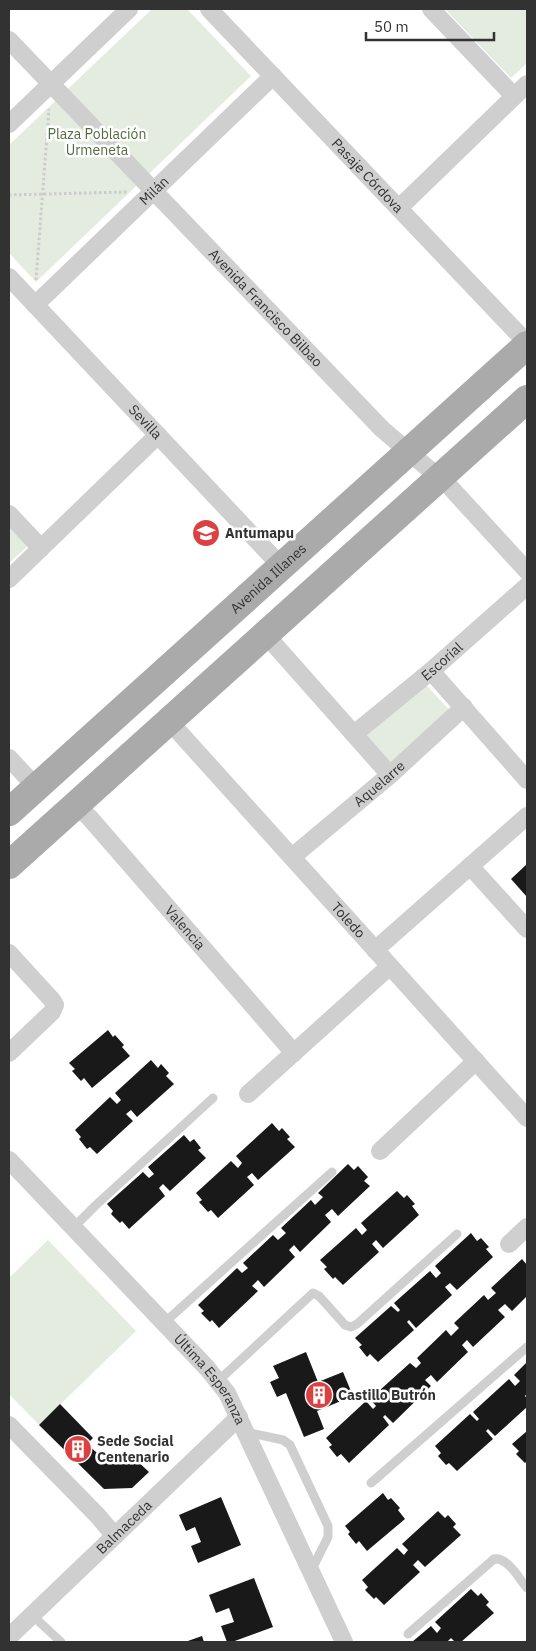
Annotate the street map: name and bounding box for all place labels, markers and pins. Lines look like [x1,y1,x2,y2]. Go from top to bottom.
school or university icon: Antumapu [191,518,221,548]
place label: Antumapu [225,524,294,542]
building icon: Castillo Butrón [304,1380,334,1410]
place label: Castillo Butrón [338,1386,436,1404]
place label: Sede Social Centenario [97,1432,173,1466]
building icon: Sede Social Centenario [63,1434,93,1464]

